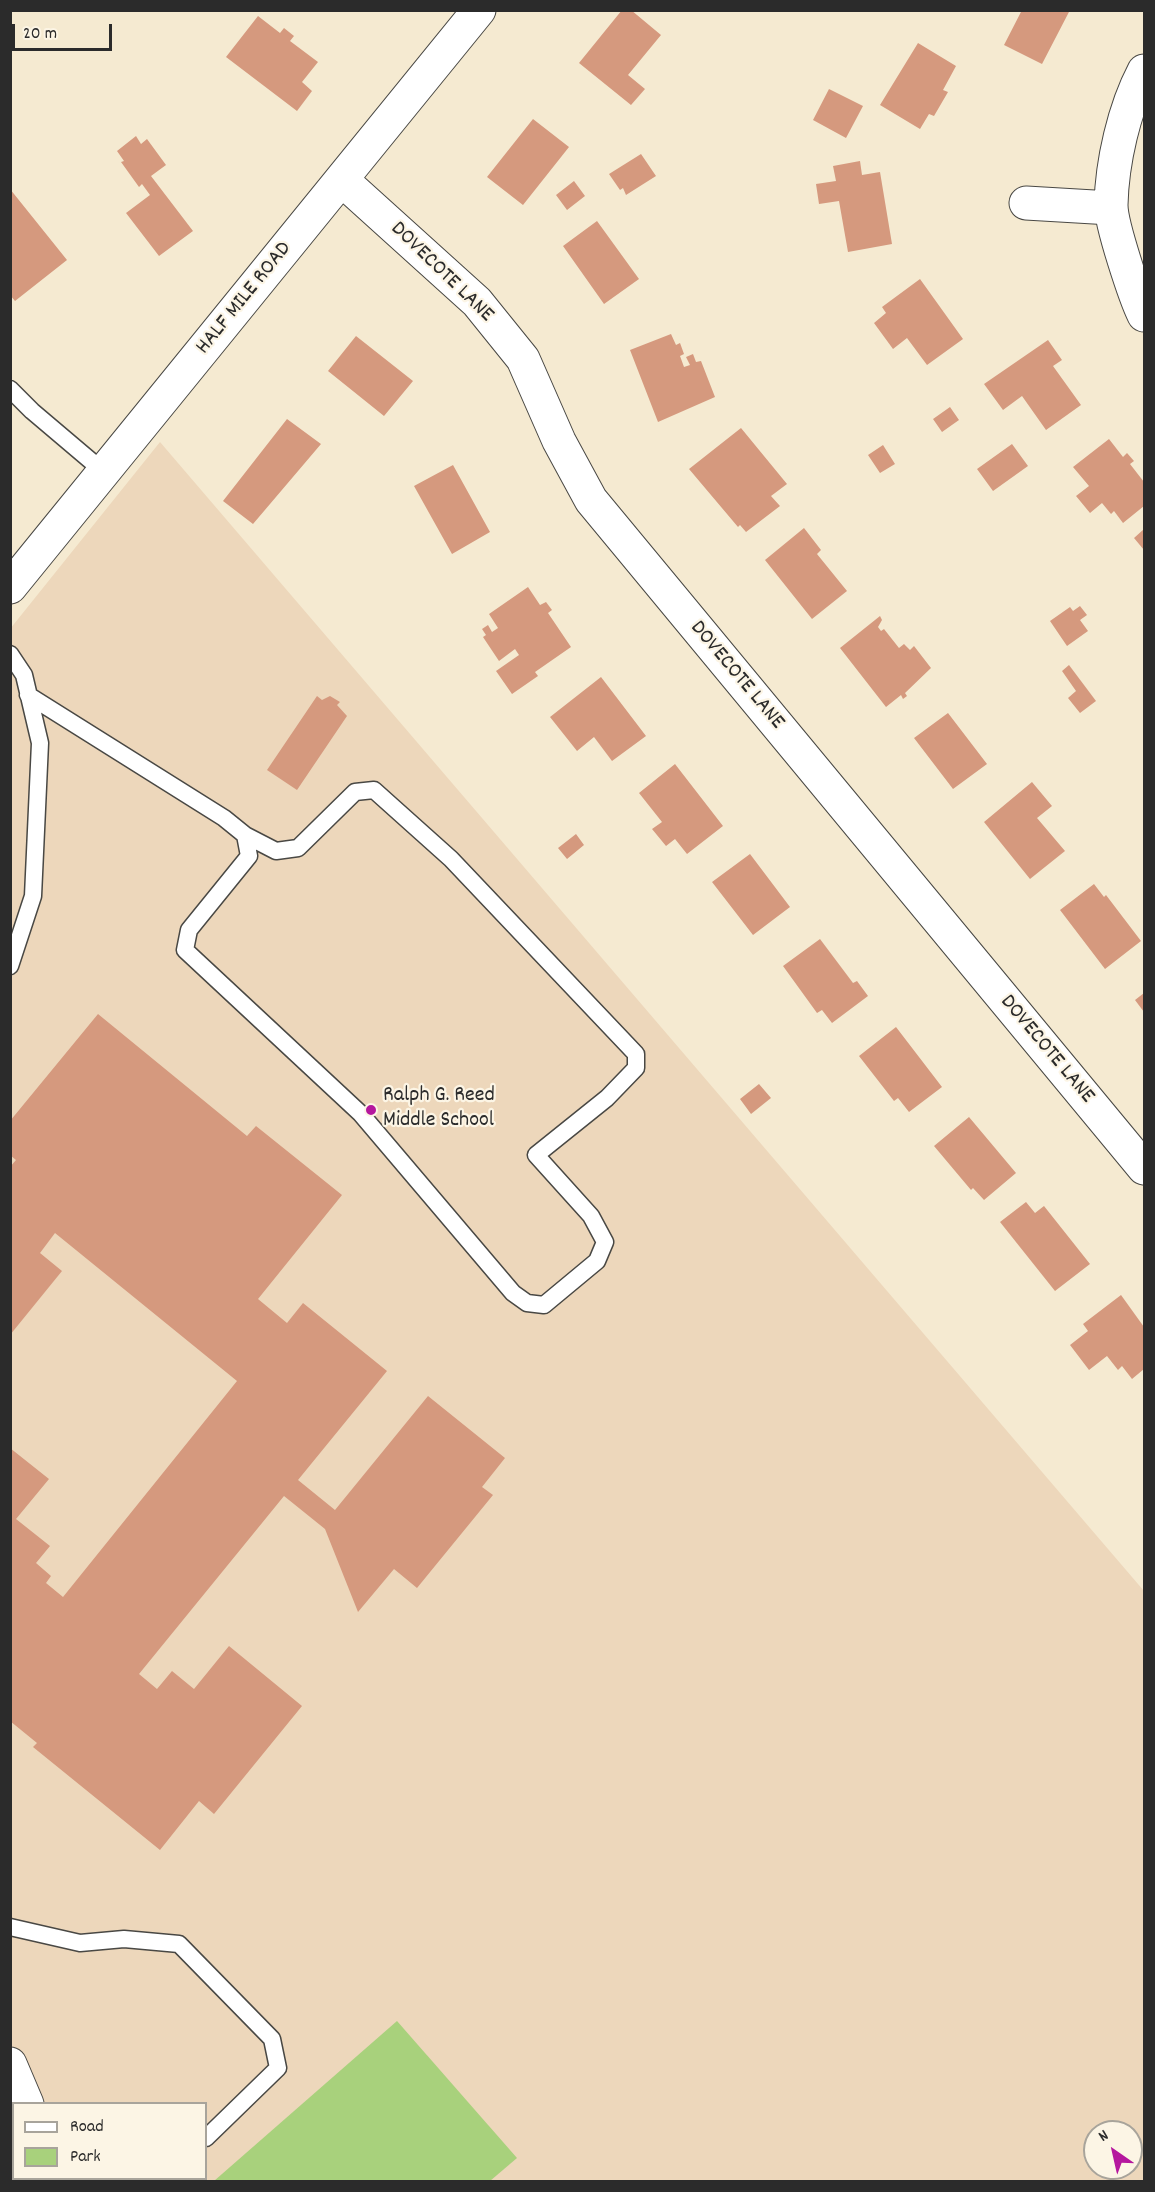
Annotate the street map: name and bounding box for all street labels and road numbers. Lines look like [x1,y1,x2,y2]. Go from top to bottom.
street label: DOVECOTE LANE [384,217,498,329]
street label: HALF MILE ROAD [191,237,299,361]
street label: DOVECOTE LANE [683,616,789,736]
street label: DOVECOTE LANE [993,990,1099,1110]

